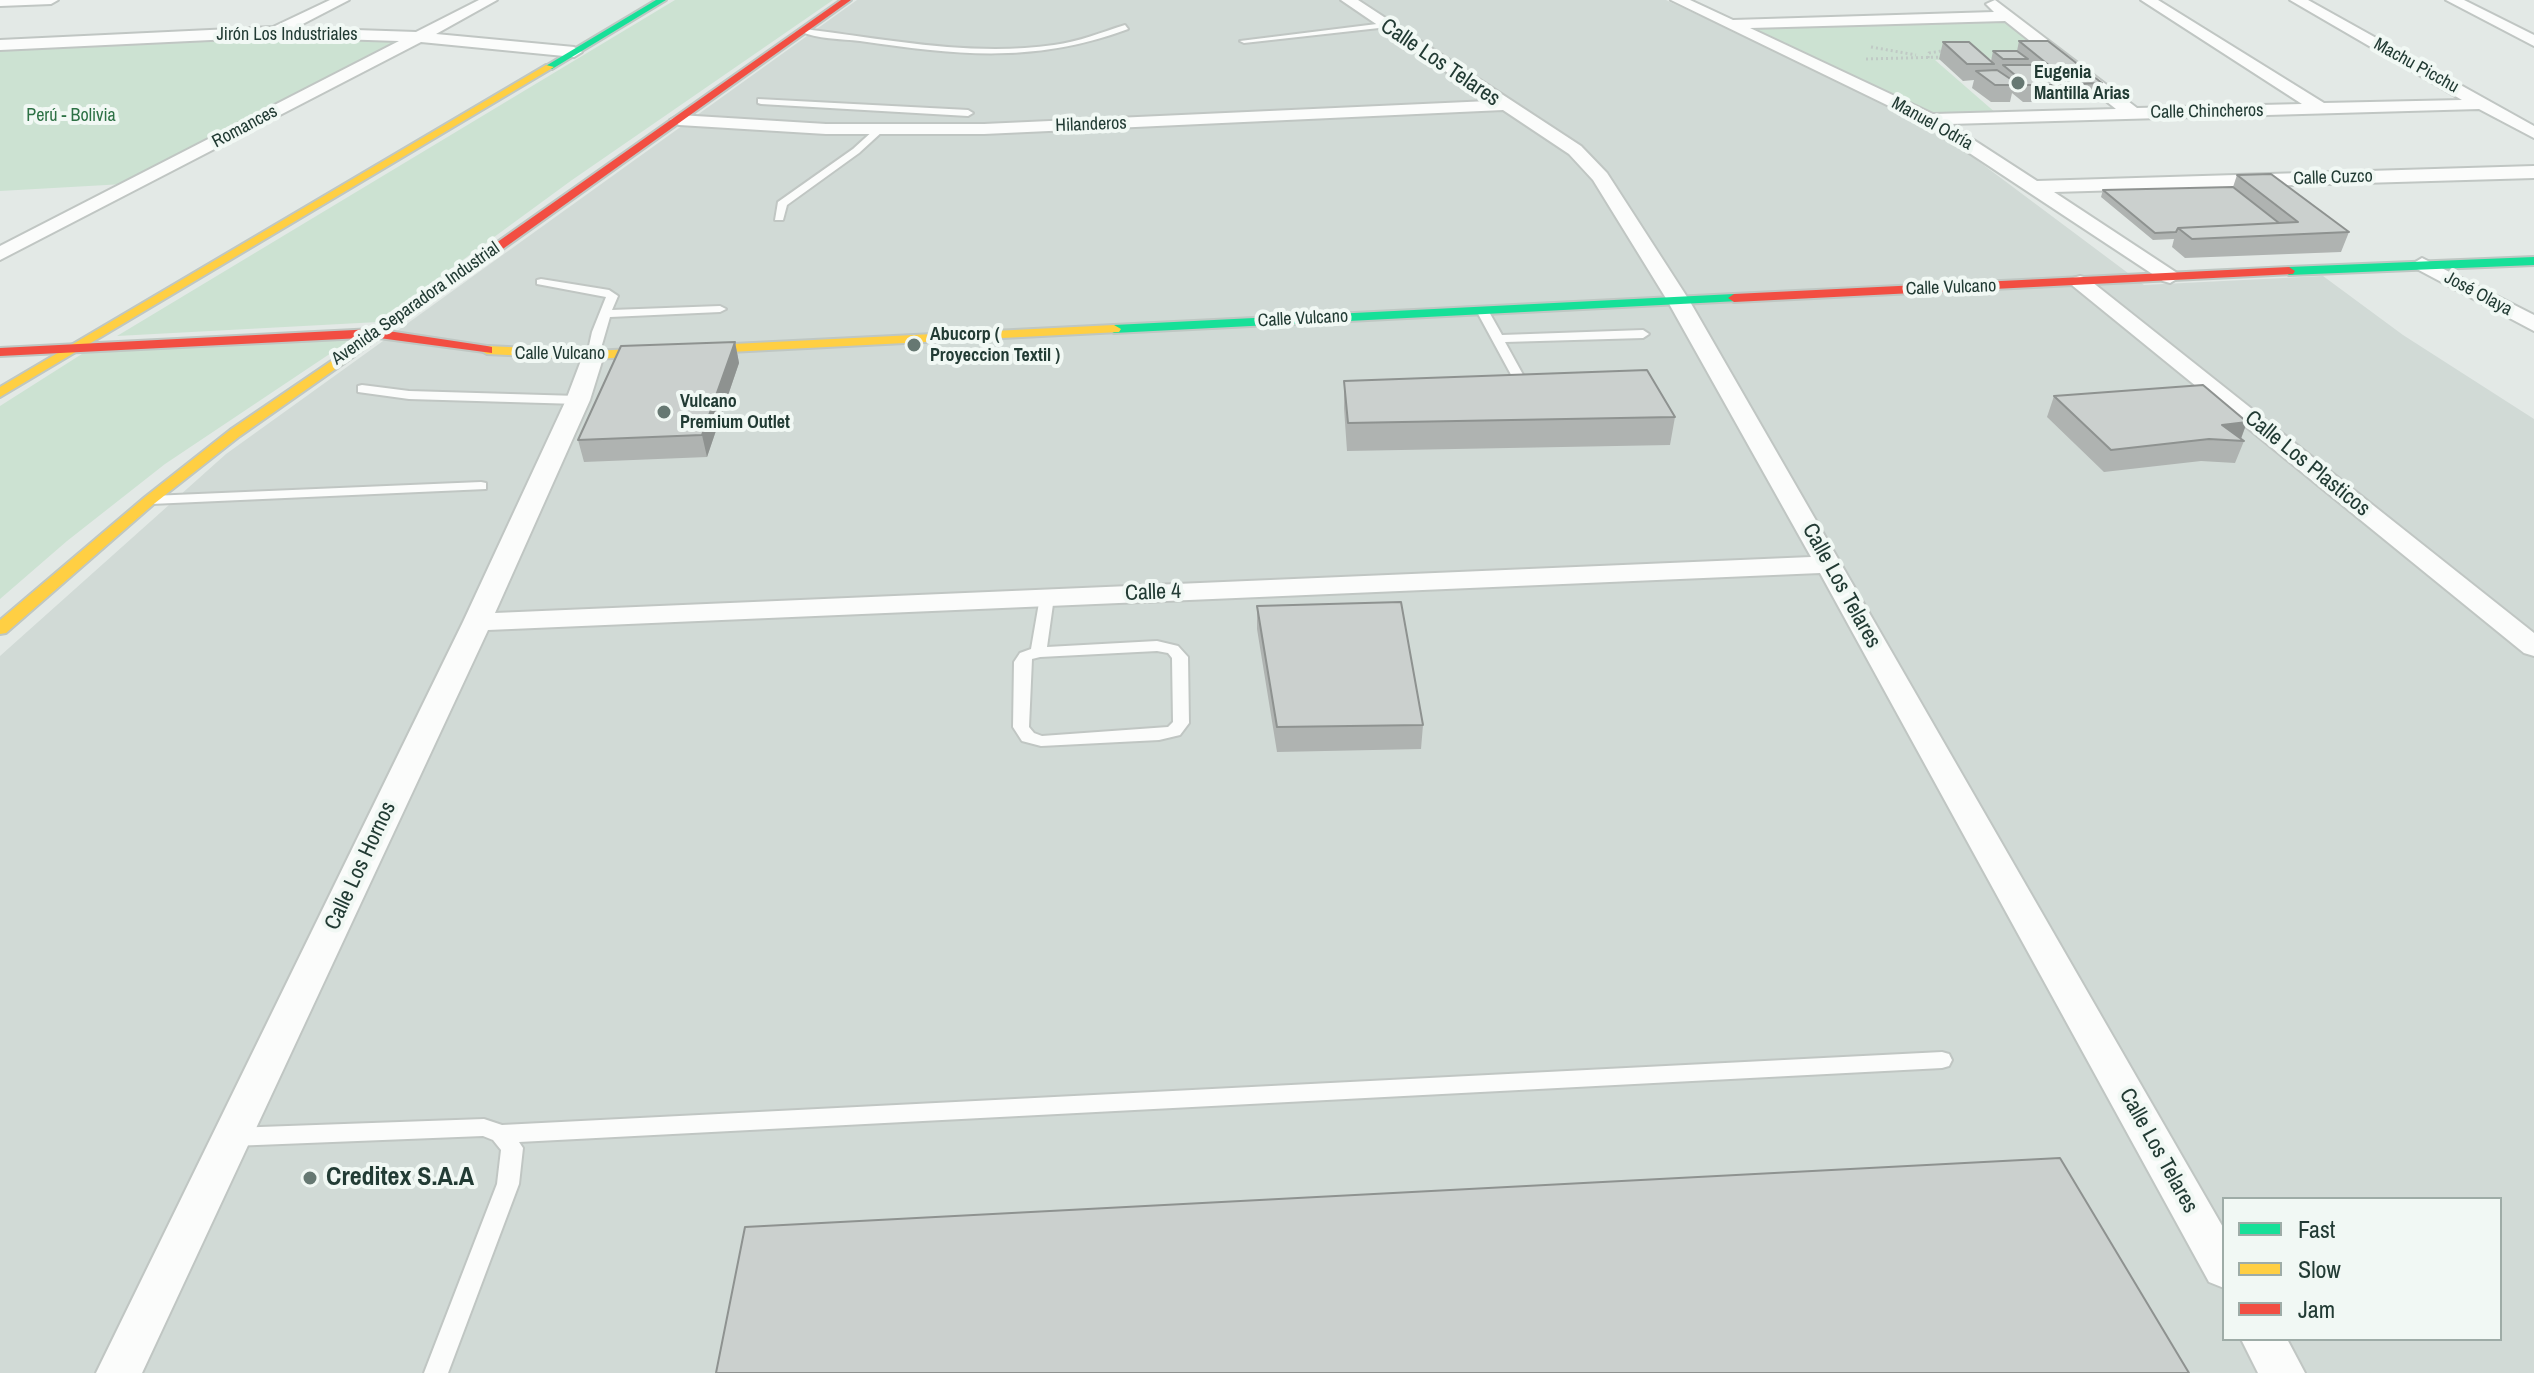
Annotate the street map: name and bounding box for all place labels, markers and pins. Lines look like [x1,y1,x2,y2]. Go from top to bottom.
place label: Eugenia Mantilla Arias [2034,62,2130,104]
marker: Eugenia Mantilla Arias [2009,74,2027,92]
place label: Abucorp ( Proyeccion Textil ) [930,324,1060,366]
marker: Abucorp ( Proyeccion Textil ) [905,336,923,354]
place label: Vulcano Premium Outlet [680,391,790,434]
marker: Vulcano Premium Outlet [655,403,673,421]
place label: Creditex S.A.A [326,1162,474,1194]
marker: Creditex S.A.A [301,1169,319,1187]

